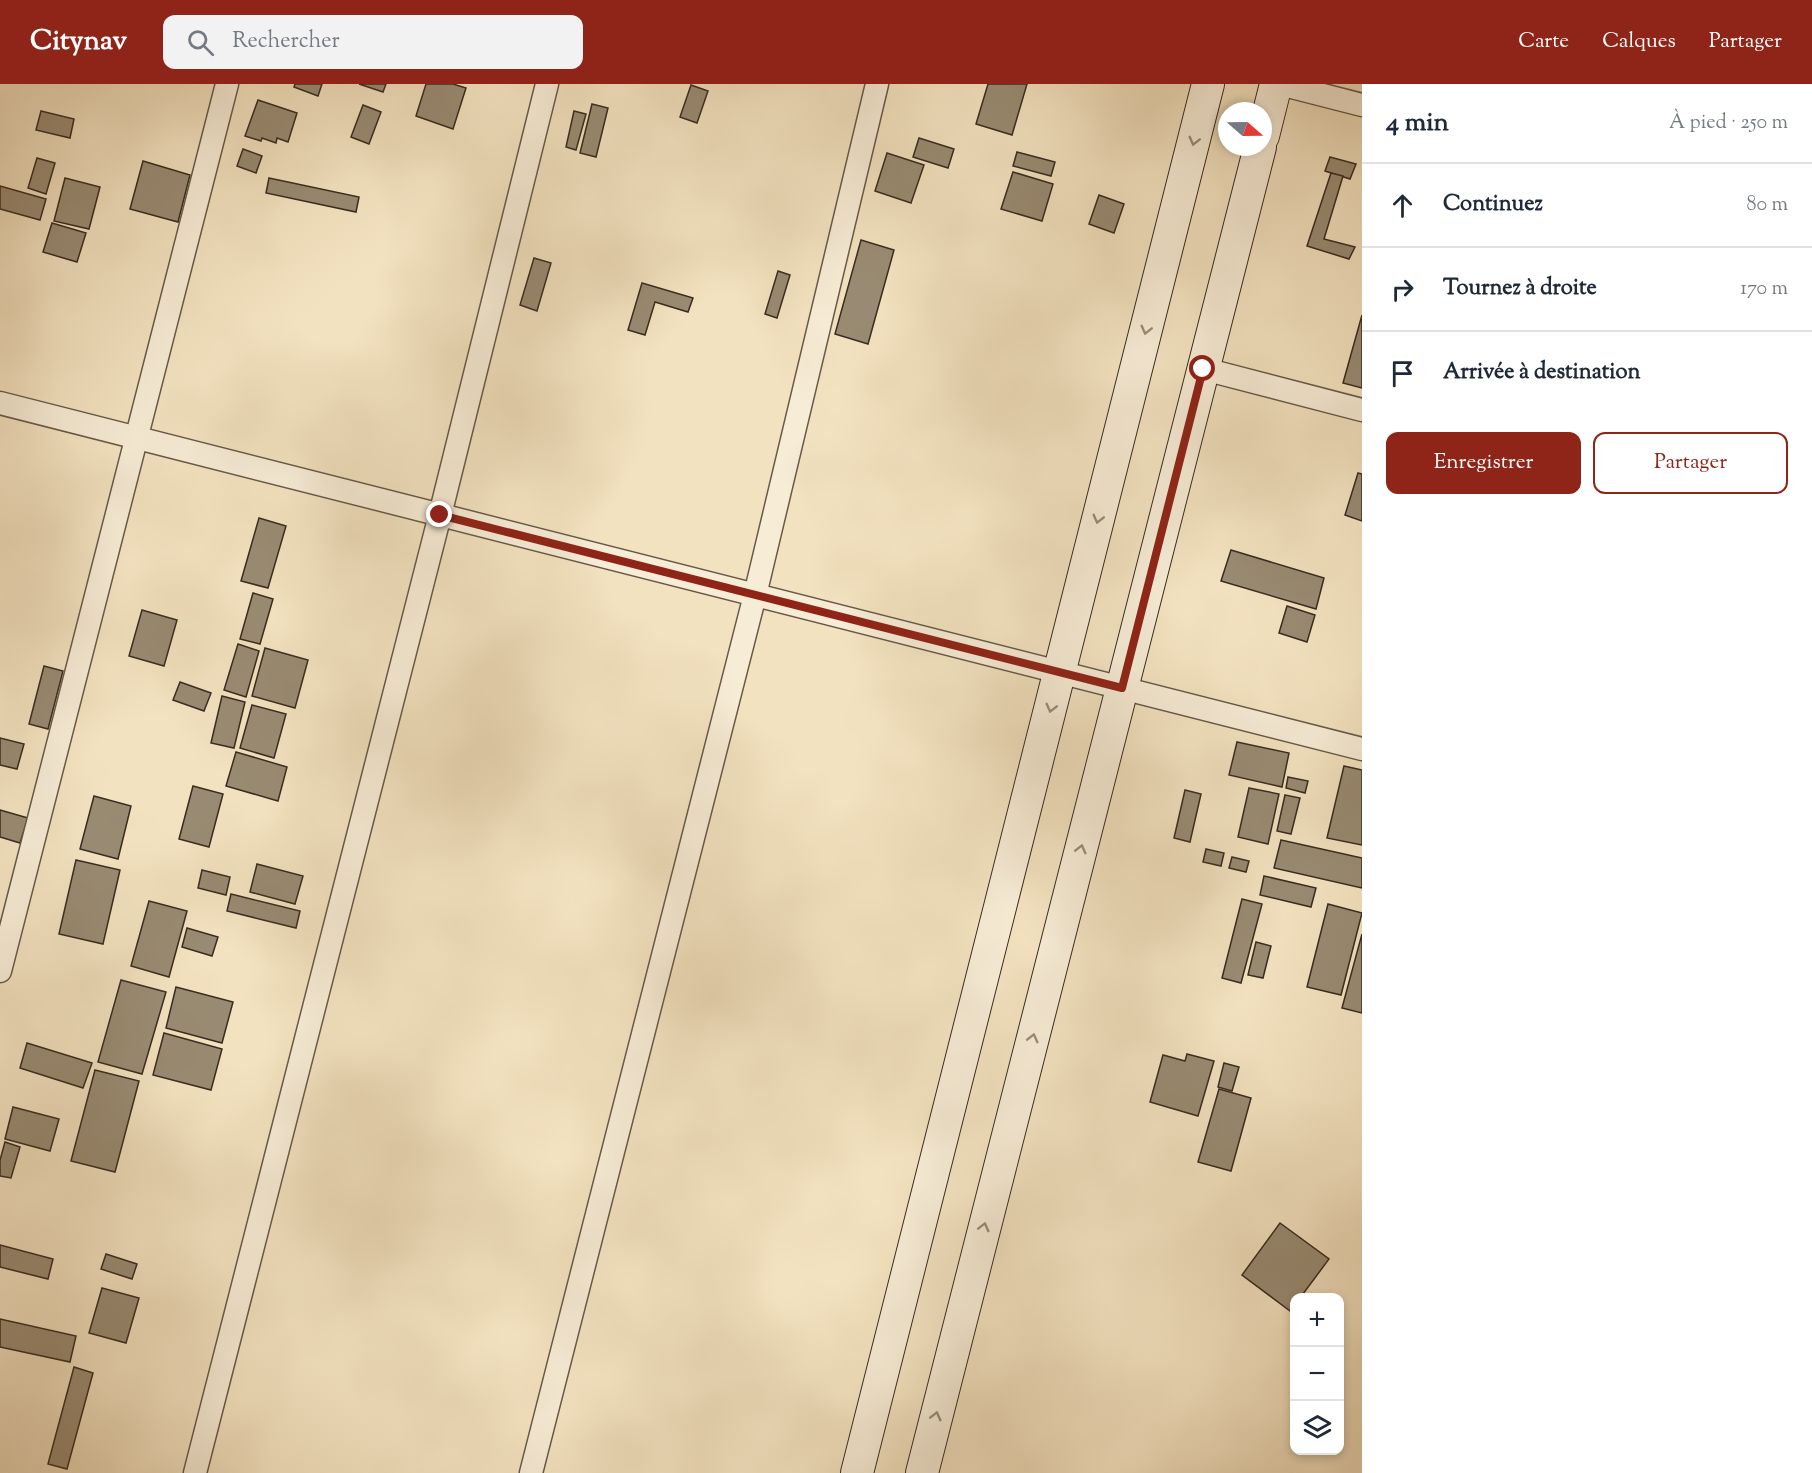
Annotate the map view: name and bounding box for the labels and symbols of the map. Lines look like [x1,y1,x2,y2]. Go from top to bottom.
north arrow [1218,102,1272,156]
one-way arrow [1188,136,1201,146]
one-way arrow [1141,325,1154,335]
route start [1189,355,1215,381]
route end [426,501,452,527]
one-way arrow [1093,514,1106,524]
one-way arrow [1045,703,1058,713]
one-way arrow [1073,845,1086,855]
one-way arrow [1025,1034,1038,1044]
one-way arrow [977,1223,990,1233]
one-way arrow [929,1411,942,1421]

